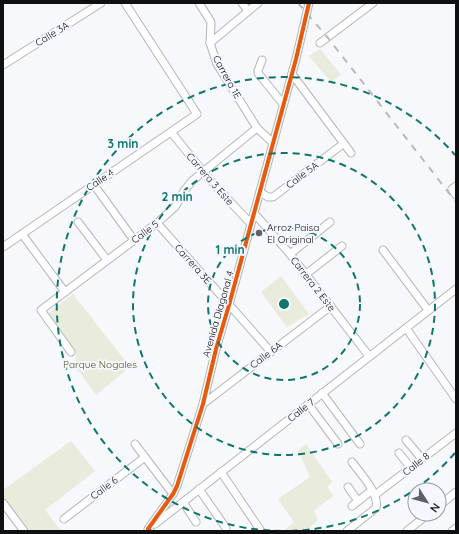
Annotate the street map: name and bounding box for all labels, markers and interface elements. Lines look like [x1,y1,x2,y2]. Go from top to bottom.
street label: Calle 3A [33,18,72,49]
street label: Carrera 1E [210,53,244,101]
text: 3 min [108,136,138,151]
street label: Carrera 3 Este [184,150,237,208]
street label: Calle 5A [283,158,321,191]
street label: Calle 4 [84,166,116,194]
text: 2 min [161,189,193,204]
street label: Calle 5 [129,218,161,246]
place label: Arroz Paisa El Original [267,221,319,246]
marker: Arroz Paisa El Original [254,228,264,238]
street label: Carrera 3E [172,241,214,287]
text: 1 min [215,242,245,257]
street label: Carrera 2 Este [288,254,339,314]
street label: Avenida Diagonal 4 [199,269,237,359]
centre of rings [277,297,291,311]
street label: Calle 6A [247,338,285,371]
park label: Parque Nogales [63,358,137,371]
street label: Calle 7 [285,395,317,425]
street label: Calle 8 [400,449,432,479]
street label: Calle 6 [88,473,121,502]
north arrow [407,482,447,522]
text: N [427,500,443,515]

